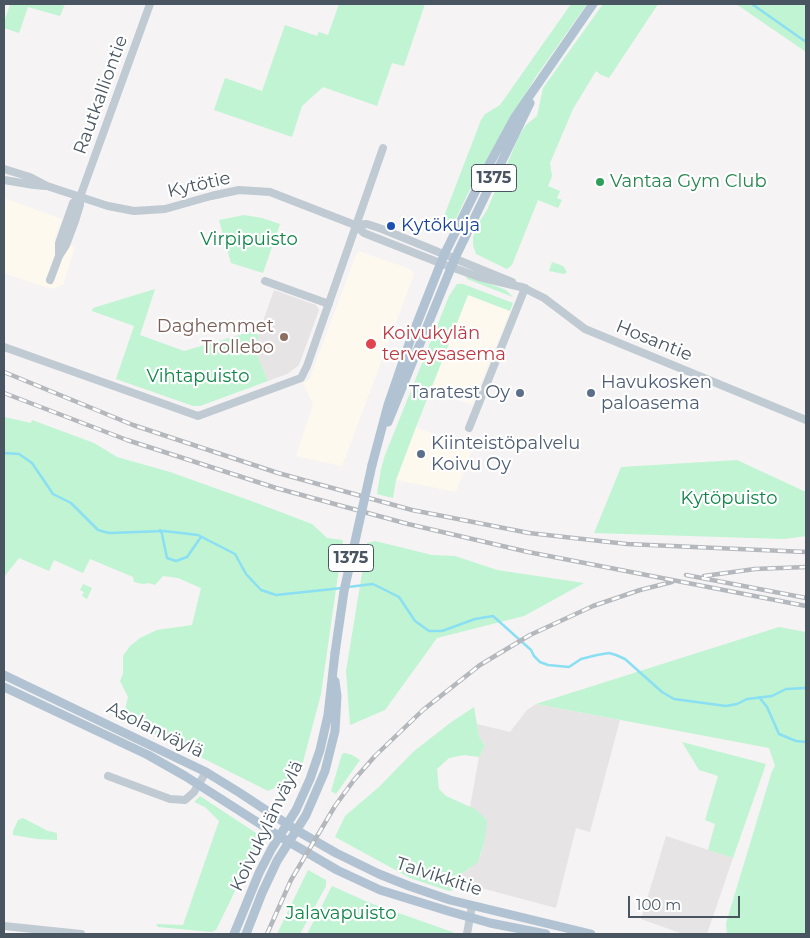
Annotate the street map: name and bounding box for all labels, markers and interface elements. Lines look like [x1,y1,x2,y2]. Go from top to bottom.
street label: Rautkalliontie [69,33,133,157]
road number: 1375 [472,164,516,192]
street label: Kytötie [165,167,233,203]
place label: Vantaa Gym Club [610,171,767,193]
marker: Vantaa Gym Club [594,176,606,188]
place label: Kytökuja [401,215,480,237]
marker: Kytökuja [385,220,397,232]
park label: Virpipuisto [200,229,298,251]
place label: Daghemmet Trollebo [157,316,274,358]
street label: Hosantie [613,316,695,366]
place label: Koivukylän terveysasema [382,323,506,366]
marker: Daghemmet Trollebo [278,331,290,343]
marker: Koivukylän terveysasema [364,337,378,351]
park label: Vihtapuisto [146,366,250,388]
place label: Havukosken paloasema [601,372,712,414]
place label: Taratest Oy [409,382,510,404]
marker: Taratest Oy [514,387,526,399]
marker: Havukosken paloasema [585,387,597,399]
place label: Kiinteistöpalvelu Koivu Oy [431,433,580,476]
marker: Kiinteistöpalvelu Koivu Oy [415,448,427,460]
park label: Kytöpuisto [680,488,778,510]
road number: 1375 [328,544,374,572]
street label: Asolanväylä [103,697,207,763]
street label: Koivukylänväylä [226,757,308,895]
street label: Talvikkitie [393,853,485,901]
scale bar [630,886,742,918]
text: 100 m [636,895,681,914]
park label: Jalavapuisto [285,903,397,925]

